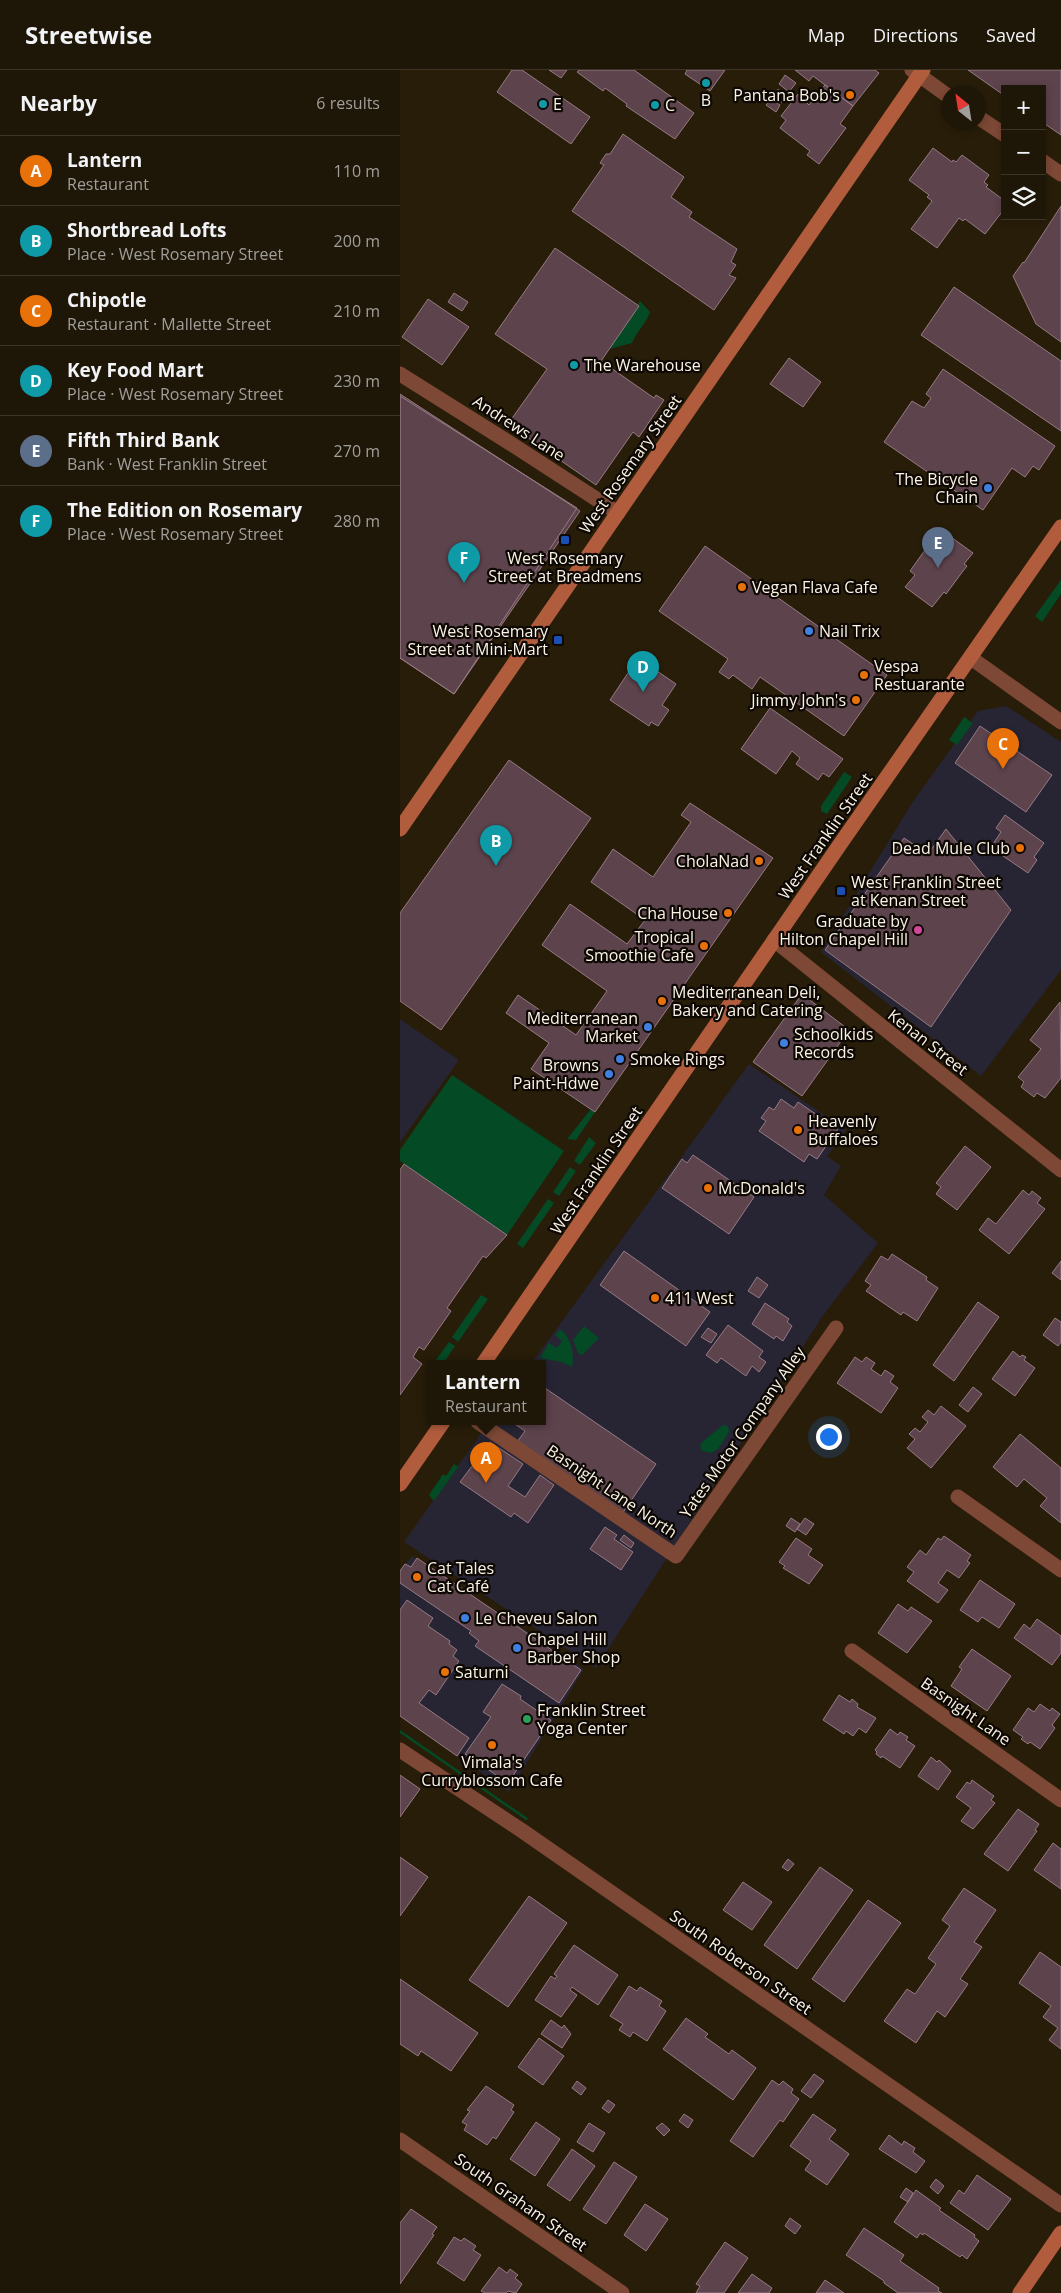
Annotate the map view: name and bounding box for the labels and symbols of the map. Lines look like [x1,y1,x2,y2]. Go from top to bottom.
marker: B [700,77,712,89]
place label: Pantana Bob's [733,84,840,106]
north arrow [941,85,986,130]
place label: B [701,89,711,111]
marker: Pantana Bob's [844,89,856,101]
place label: E [553,93,562,115]
place label: C [665,94,675,116]
marker: E [537,98,549,110]
marker: C [649,99,661,111]
place label: The Warehouse [584,354,701,376]
marker: The Warehouse [568,359,580,371]
street label: Andrews Lane [469,390,569,466]
street label: West Rosemary Street [574,390,686,538]
place label: The Bicycle Chain [895,468,978,508]
marker: The Bicycle Chain [982,482,994,494]
pin: E [922,527,954,568]
marker: West Rosemary Street at Breadmens [559,534,571,546]
pin: F [448,542,480,583]
place label: West Rosemary Street at Breadmens [488,547,642,587]
place label: Vegan Flava Cafe [752,576,878,598]
marker: Vegan Flava Cafe [736,581,748,593]
place label: West Rosemary Street at Mini-Mart [407,620,549,660]
place label: Nail Trix [819,620,881,642]
marker: Nail Trix [803,625,815,637]
marker: West Rosemary Street at Mini-Mart [552,634,564,646]
pin: D [627,651,659,692]
place label: Vespa Restuarante [874,655,965,695]
marker: Vespa Restuarante [858,669,870,681]
place label: Jimmy John's [749,689,846,711]
marker: Jimmy John's [850,694,862,706]
pin: C [987,728,1019,769]
street label: West Franklin Street [773,768,877,904]
pin: B [480,825,512,866]
place label: Dead Mule Club [891,837,1010,859]
marker: Dead Mule Club [1014,842,1026,854]
place label: CholaNad [676,850,749,872]
marker: CholaNad [753,855,765,867]
place label: West Franklin Street at Kenan Street [851,871,1001,911]
marker: West Franklin Street at Kenan Street [835,885,847,897]
place label: Cha House [637,902,718,924]
marker: Cha House [722,907,734,919]
place label: Graduate by Hilton Chapel Hill [779,910,909,950]
marker: Graduate by Hilton Chapel Hill [912,924,924,936]
place label: Tropical Smoothie Cafe [585,926,694,966]
marker: Tropical Smoothie Cafe [698,940,710,952]
place label: Mediterranean Deli, Bakery and Catering [672,981,823,1021]
marker: Mediterranean Deli, Bakery and Catering [656,995,668,1007]
street label: Kenan Street [883,1004,973,1080]
place label: Mediterranean Market [527,1007,638,1047]
marker: Mediterranean Market [642,1021,654,1033]
place label: Schoolkids Records [794,1023,873,1063]
marker: Schoolkids Records [778,1037,790,1049]
place label: Smoke Rings [630,1048,725,1070]
marker: Smoke Rings [614,1053,626,1065]
place label: Browns Paint-Hdwe [513,1054,599,1094]
marker: Browns Paint-Hdwe [603,1068,615,1080]
street label: West Franklin Street [545,1101,647,1238]
place label: Heavenly Buffaloes [808,1110,878,1150]
marker: Heavenly Buffaloes [792,1124,804,1136]
place label: McDonald's [718,1177,805,1199]
marker: McDonald's [702,1182,714,1194]
place label: 411 West [665,1287,734,1309]
marker: 411 West [649,1292,661,1304]
street label: Yates Motor Company Alley [674,1341,810,1522]
your location [816,1424,842,1450]
street label: Basnight Lane North [542,1439,682,1543]
pin: A [470,1442,502,1483]
place label: Cat Tales Cat Café [427,1557,494,1597]
marker: Cat Tales Cat Café [411,1571,423,1583]
place label: Le Cheveu Salon [475,1607,597,1629]
marker: Le Cheveu Salon [459,1612,471,1624]
place label: Chapel Hill Barber Shop [527,1628,620,1668]
marker: Chapel Hill Barber Shop [511,1642,523,1654]
place label: Saturni [455,1661,509,1683]
marker: Saturni [439,1666,451,1678]
street label: Basnight Lane [917,1672,1015,1750]
place label: Franklin Street Yoga Center [537,1699,646,1739]
marker: Franklin Street Yoga Center [521,1713,533,1725]
marker: Vimala's Curryblossom Cafe [486,1739,498,1751]
place label: Vimala's Curryblossom Cafe [421,1751,563,1791]
street label: South Roberson Street [666,1905,817,2020]
street label: South Graham Street [450,2148,592,2256]

